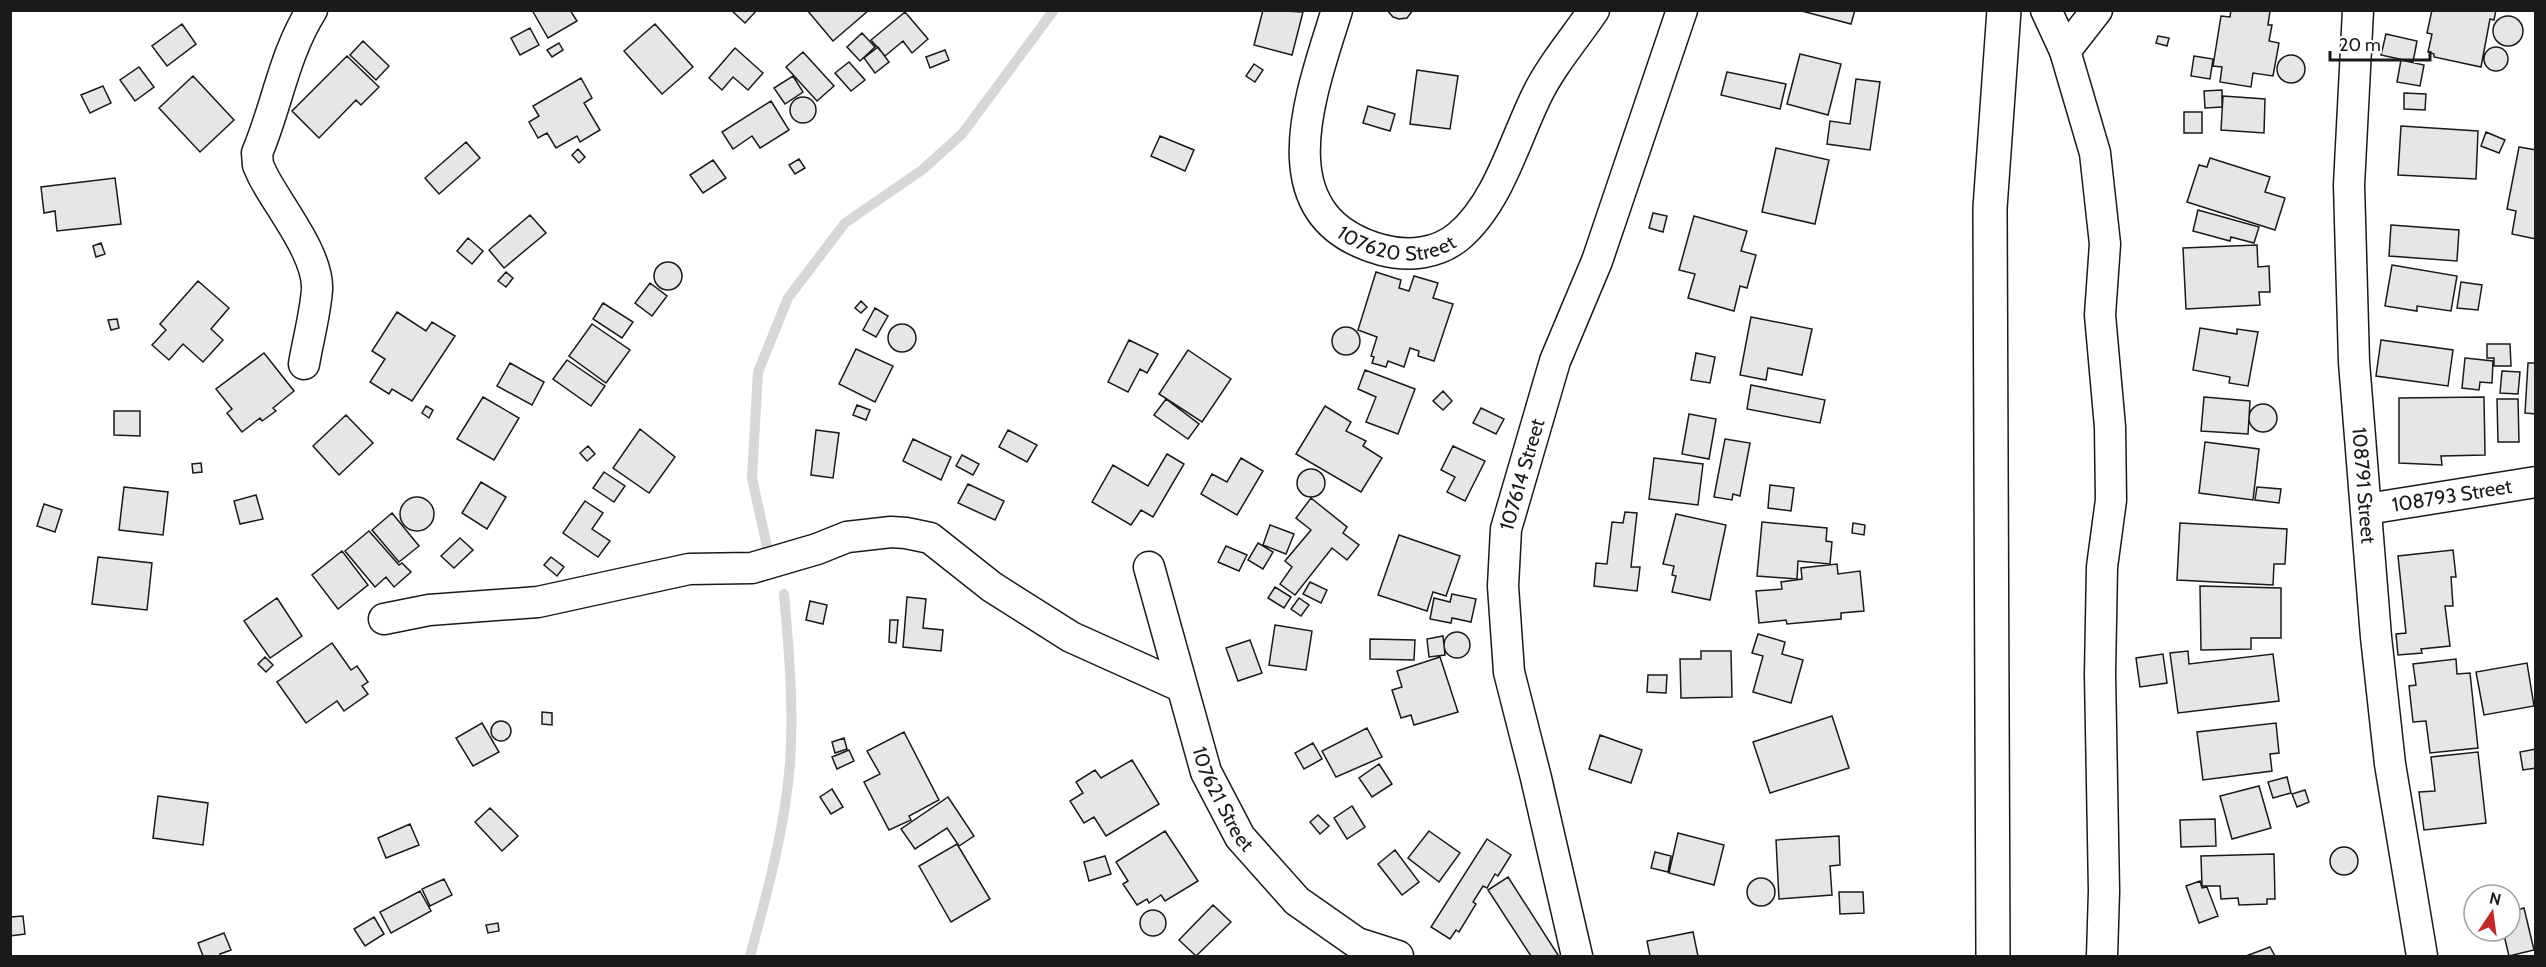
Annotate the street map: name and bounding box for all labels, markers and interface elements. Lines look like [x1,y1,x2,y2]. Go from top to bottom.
scale bar [2330,24,2430,62]
text: 20 m [2339,34,2381,56]
street label: 107620 Street [1333,220,1460,266]
street label: 107614 Street [1494,416,1550,533]
street label: 108791 Street [2347,426,2380,545]
street label: 108793 Street [2390,474,2514,517]
street label: 107621 Street [1188,744,1259,856]
north arrow [2462,883,2522,943]
text: N [2488,888,2503,909]

